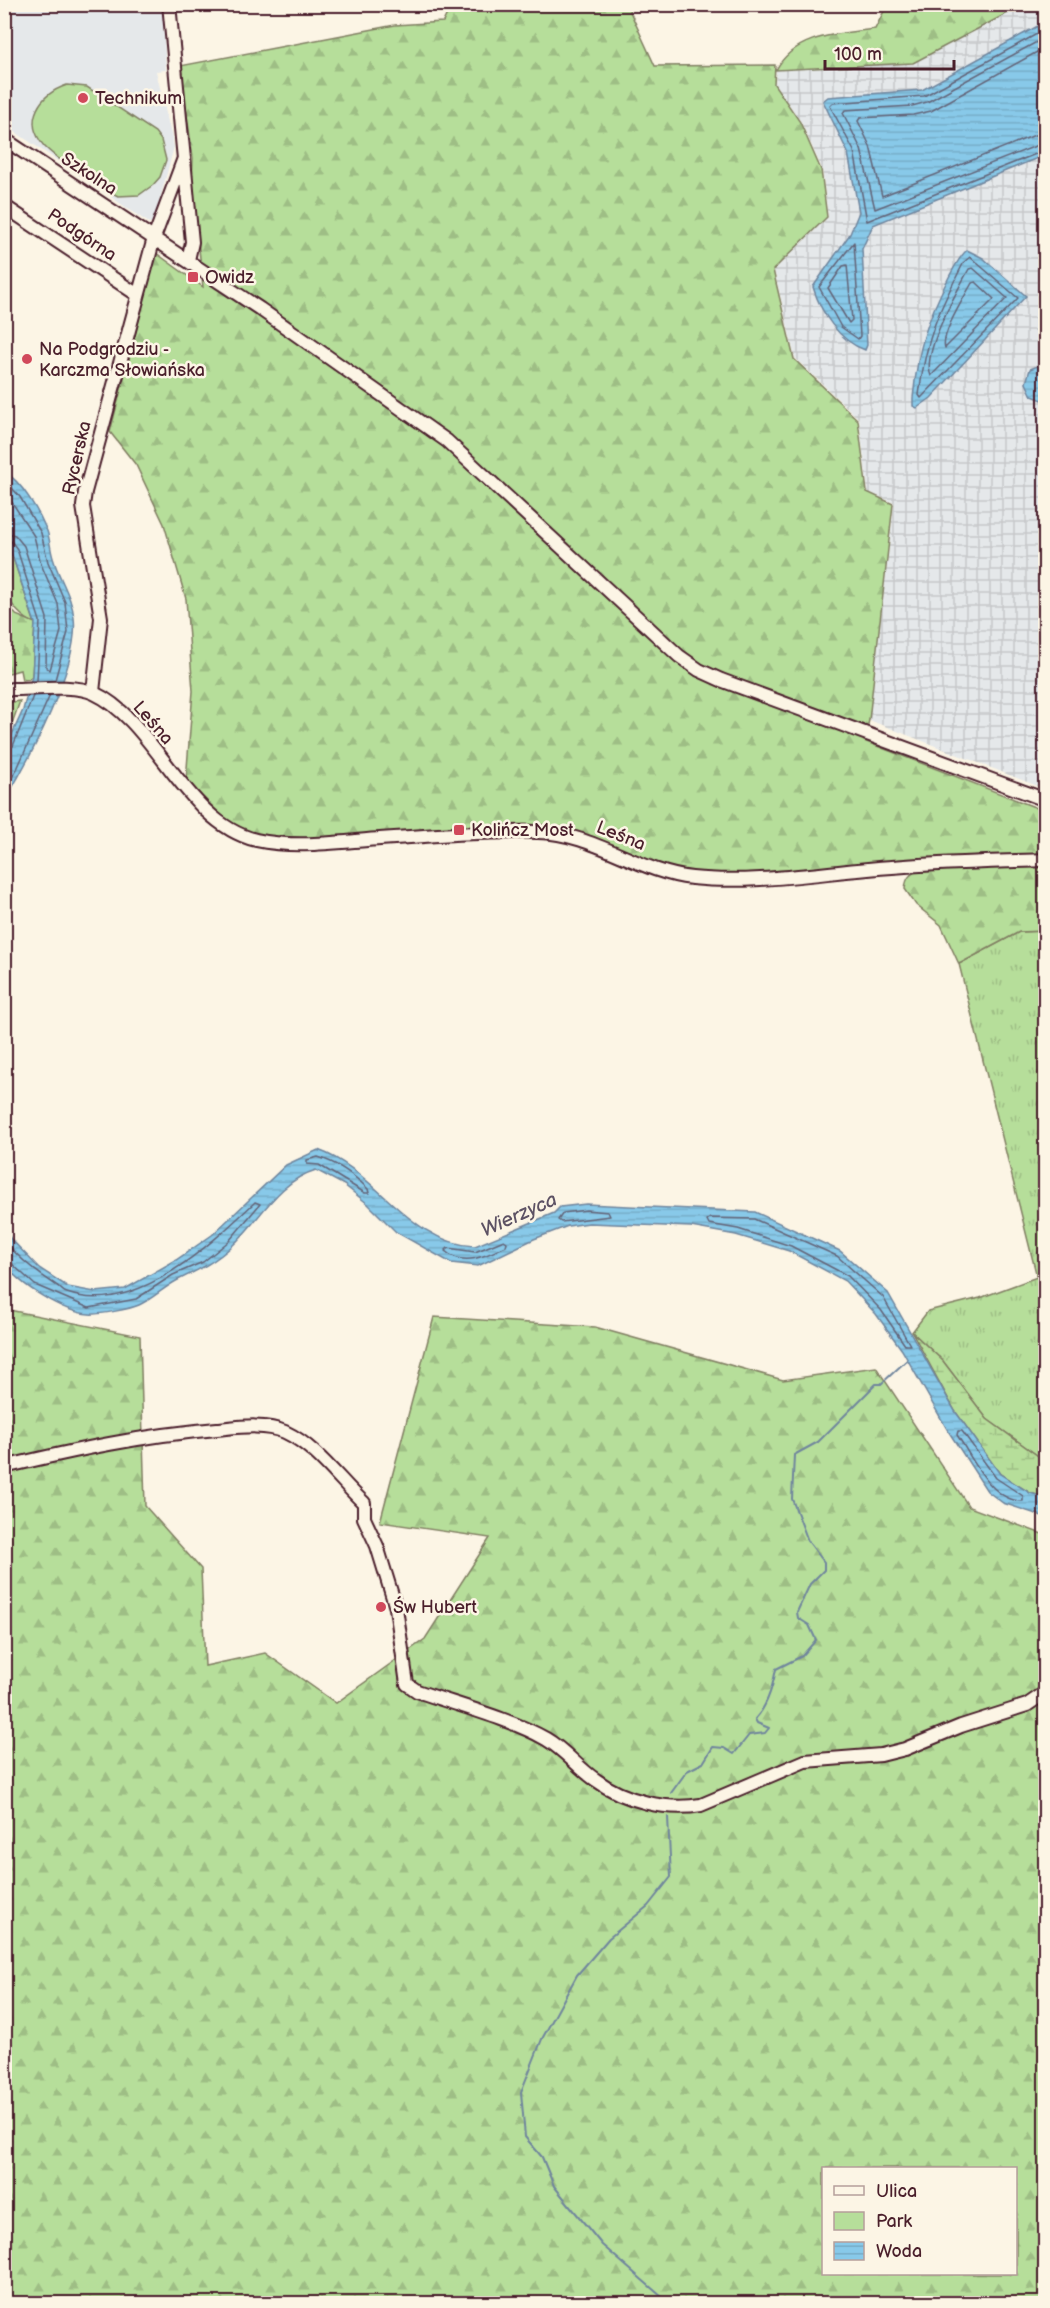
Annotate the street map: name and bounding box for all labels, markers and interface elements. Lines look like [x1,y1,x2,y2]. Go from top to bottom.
scale bar [825,33,954,71]
text: 100 m [834,44,882,65]
place label: Technikum [95,88,182,109]
marker: Technikum [76,91,90,105]
street label: Szkolna [57,148,121,200]
street label: Podgórna [44,204,120,266]
place label: Owidz [205,267,254,288]
marker: Owidz [186,270,200,284]
place label: Na Podgrodziu - Karczma Słowiańska [39,339,205,381]
marker: Na Podgrodziu - Karczma Słowiańska [20,352,34,366]
street label: Rycerska [58,419,96,497]
street label: Leśna [128,697,178,749]
street label: Leśna [593,817,649,855]
place label: Kolińcz Most [471,820,574,841]
marker: Kolińcz Most [452,823,466,837]
water label: Wierzyca [477,1188,561,1242]
place label: Św Hubert [393,1595,478,1618]
marker: Św Hubert [374,1600,388,1614]
legend [822,2167,1017,2275]
text: Ulica [876,2181,917,2202]
text: Park [876,2211,912,2232]
text: Woda [876,2241,922,2262]

